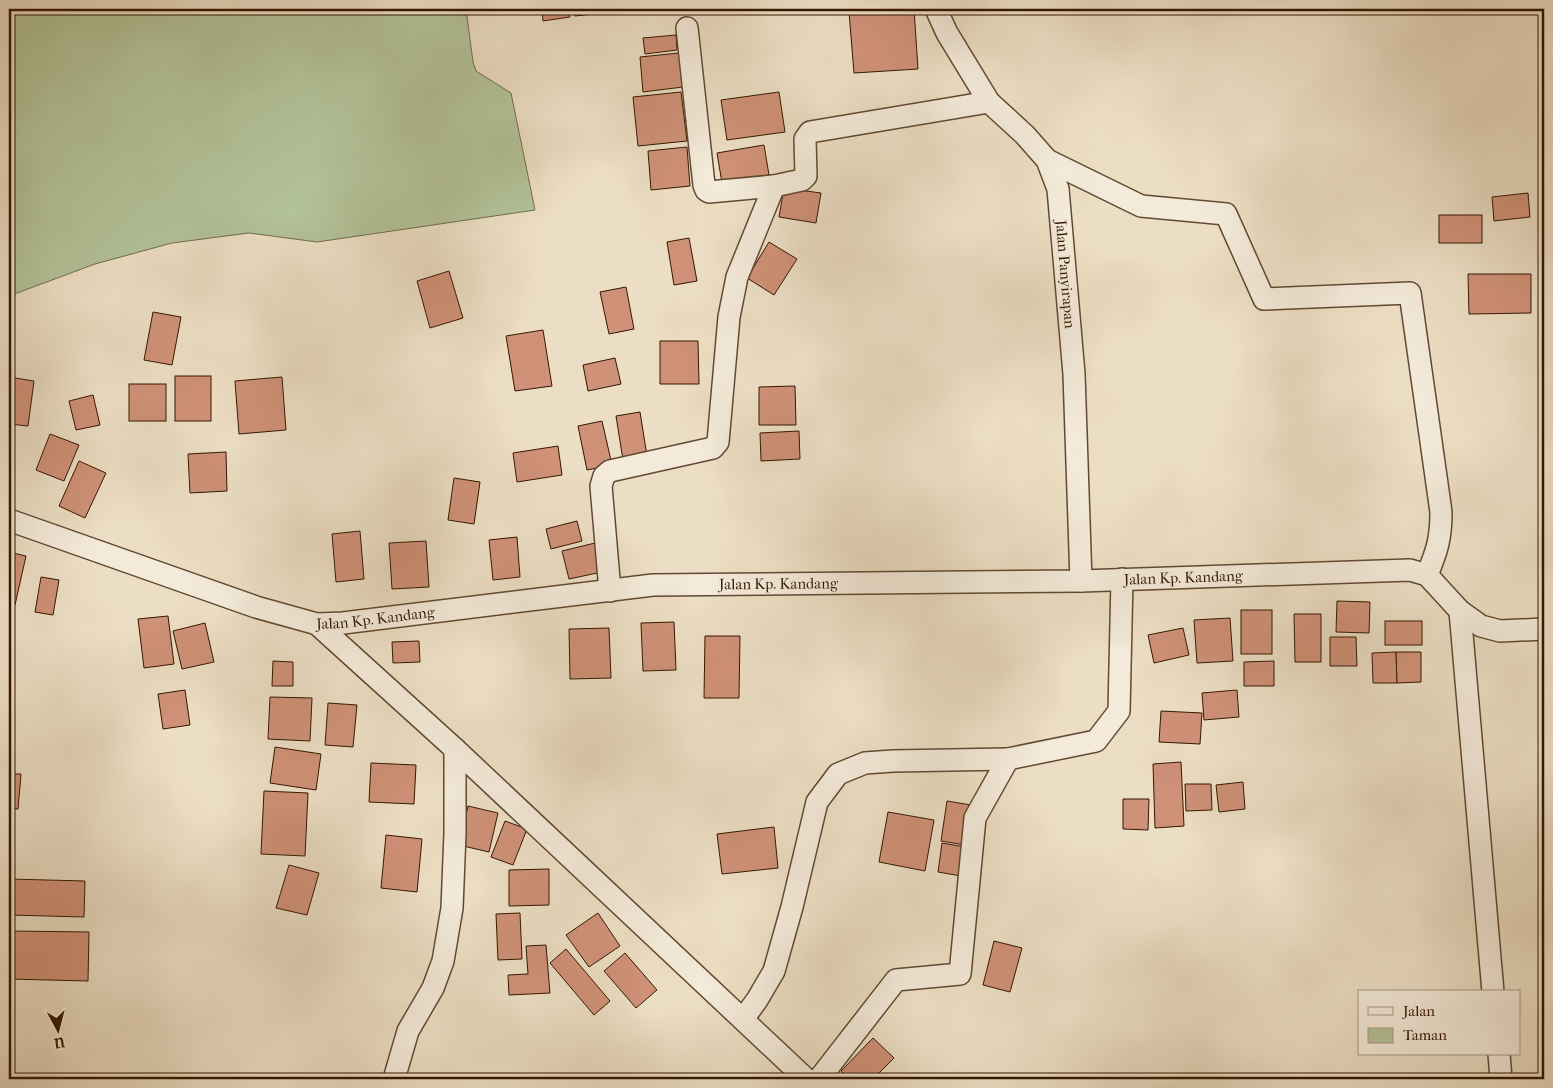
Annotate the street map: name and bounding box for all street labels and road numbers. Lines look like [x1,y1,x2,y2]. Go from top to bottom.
street label: Jalan Panyirapan [1052,218,1079,330]
street label: Jalan Kp. Kandang [1123,567,1244,589]
street label: Jalan Kp. Kandang [718,574,839,593]
street label: Jalan Kp. Kandang [315,603,437,633]

